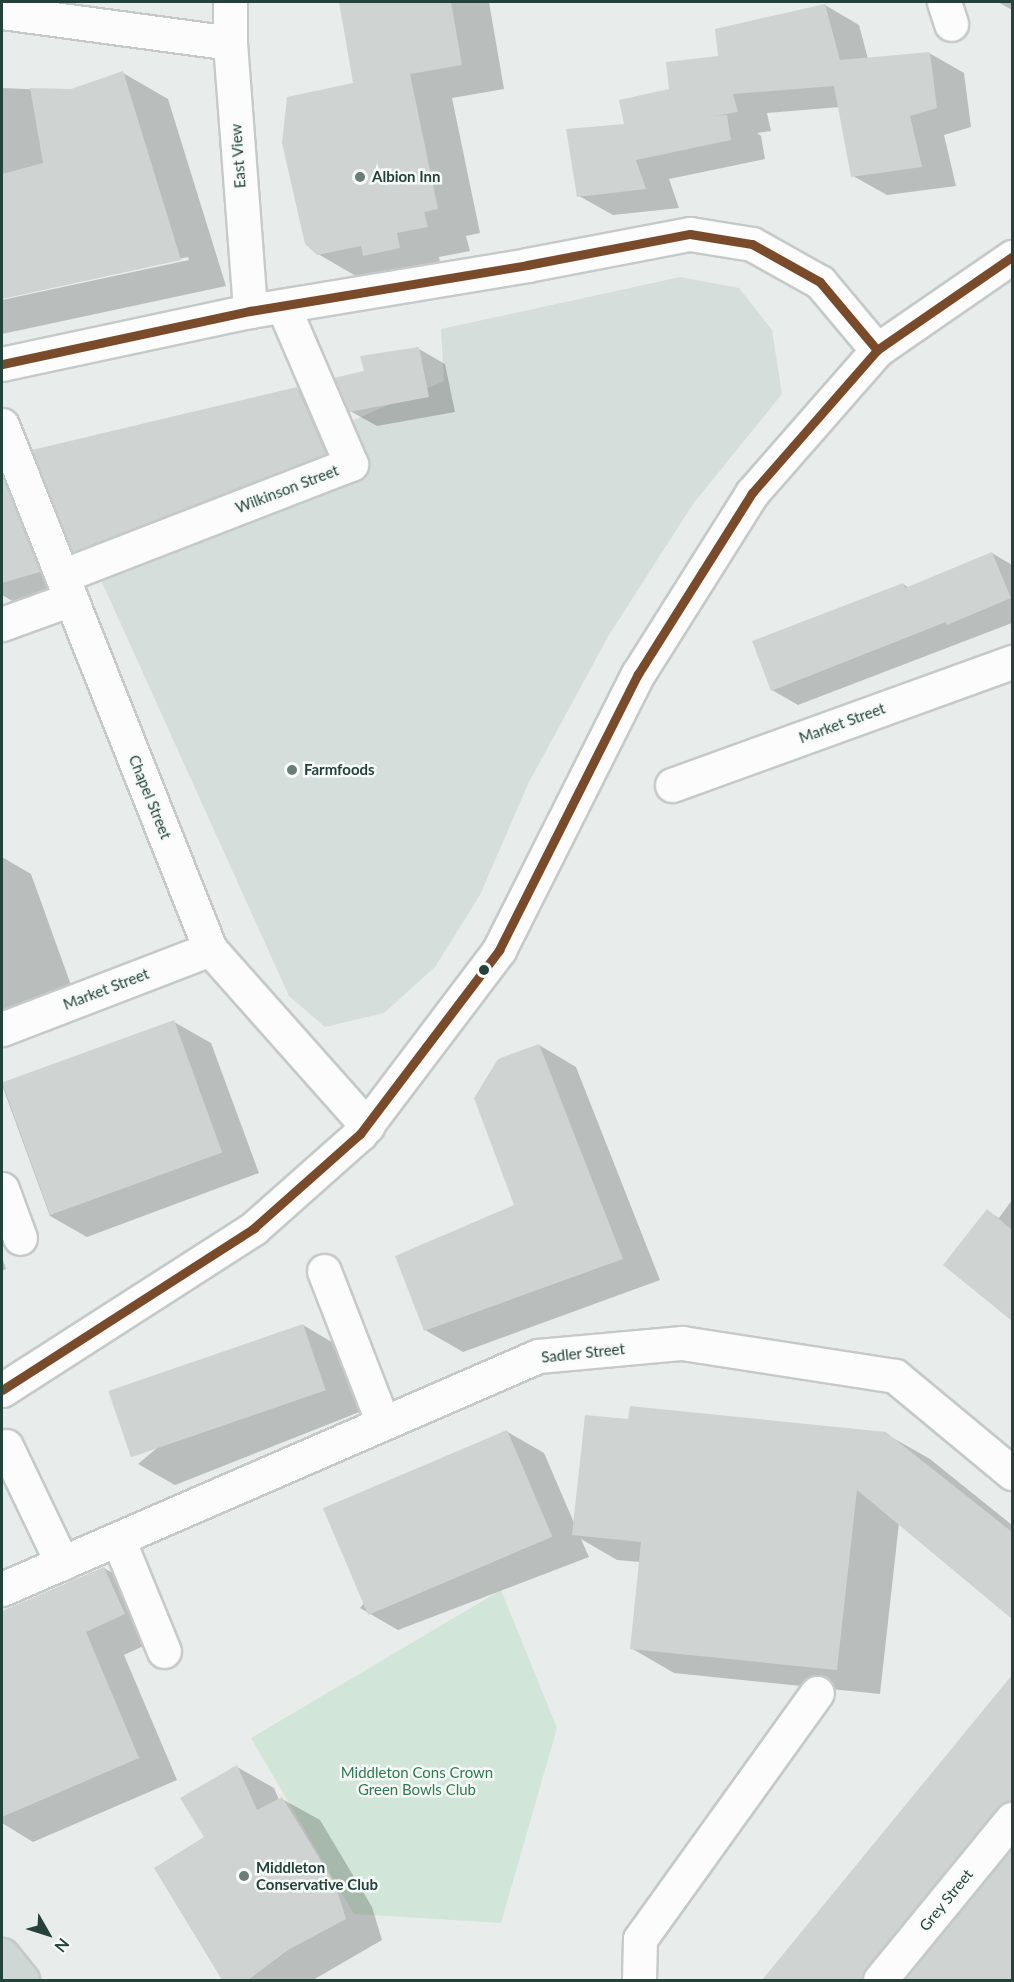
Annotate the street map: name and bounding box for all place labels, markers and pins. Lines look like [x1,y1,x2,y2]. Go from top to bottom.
place label: Albion Inn [372,168,440,186]
marker: Albion Inn [353,170,367,184]
place label: Farmfoods [304,761,375,779]
marker: Farmfoods [285,763,299,777]
unlabelled marker [478,964,490,976]
place label: Middleton Conservative Club [256,1858,378,1893]
marker: Middleton Conservative Club [237,1869,251,1883]

